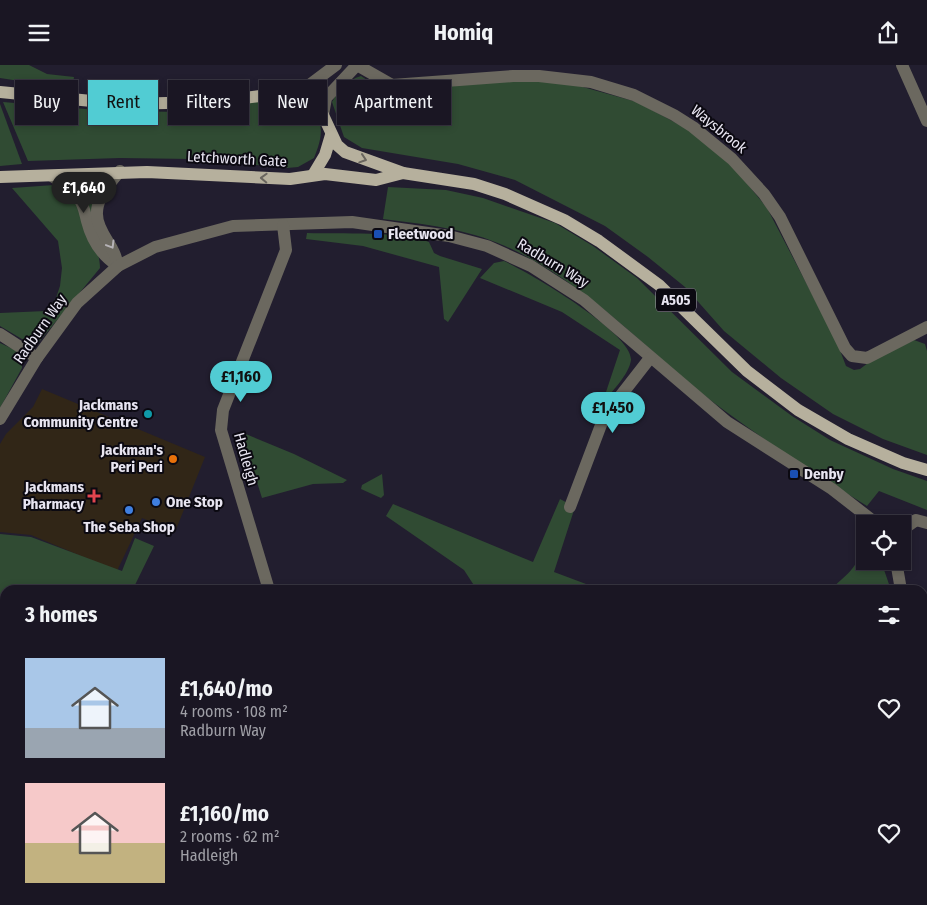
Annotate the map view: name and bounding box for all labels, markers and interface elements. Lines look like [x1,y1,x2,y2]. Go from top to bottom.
icon: menu [25,19,53,47]
text: Homiq [434,19,493,46]
icon: share [874,19,902,47]
chip: Buy [15,80,78,125]
chip: Rent [88,80,158,125]
chip: Filters [168,80,249,125]
chip: New [259,80,327,125]
chip: Apartment [337,80,451,125]
street label: Waysbrook [688,101,750,157]
street label: Letchworth Gate [187,147,287,171]
one-way arrow [359,153,367,163]
pin: £1,640 [43,171,125,214]
one-way arrow [260,173,268,183]
text: £1,640 [63,178,105,197]
place label: Fleetwood [388,225,453,243]
marker: Fleetwood [372,228,384,240]
street label: Radburn Way [514,235,592,292]
one-way arrow [104,239,114,248]
road number: A505 [656,289,696,311]
street label: Radburn Way [10,291,71,367]
pin: £1,160 [200,361,282,403]
text: £1,160 [221,367,261,386]
pin: £1,450 [572,391,654,434]
place label: Jackmans Community Centre [24,396,138,431]
text: £1,450 [592,398,634,417]
marker: Jackmans Community Centre [142,408,154,420]
street label: Hadleigh [230,430,262,488]
place label: Jackman's Peri Peri [100,441,163,476]
marker: Jackman's Peri Peri [167,453,179,465]
place label: Denby [804,465,844,483]
marker: Denby [788,468,800,480]
place label: Jackmans Pharmacy [23,478,85,513]
marker: Jackmans Pharmacy [88,490,100,502]
place label: One Stop [166,493,223,511]
marker: One Stop [150,496,162,508]
marker: The Seba Shop [123,504,135,516]
map controls [856,515,911,570]
button: locate [856,515,911,570]
place label: The Seba Shop [83,518,175,536]
icon: filters [875,601,903,629]
text: 3 homes [25,602,97,628]
text: £1,640/mo [180,676,273,702]
icon: home [65,678,125,738]
icon: heart [875,694,903,722]
text: 4 rooms · 108 m² [180,702,288,721]
text: Radburn Way [180,721,266,740]
text: £1,160/mo [180,801,269,827]
icon: home [65,803,125,863]
icon: heart [875,819,903,847]
text: 2 rooms · 62 m² [180,827,279,846]
text: Hadleigh [180,846,238,865]

